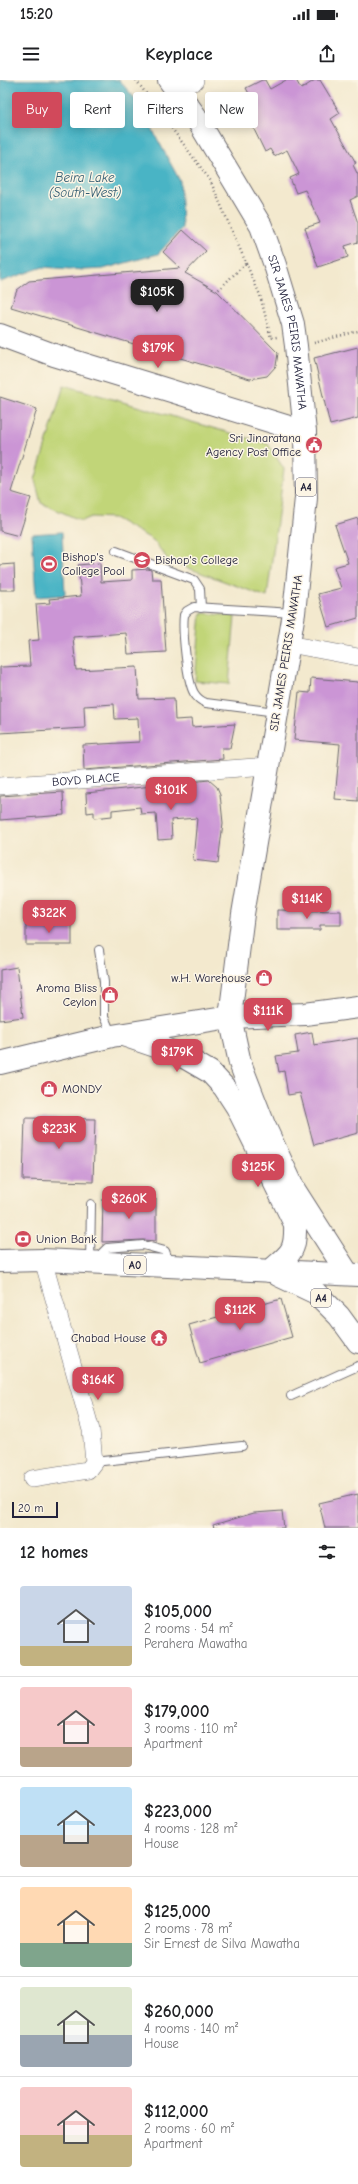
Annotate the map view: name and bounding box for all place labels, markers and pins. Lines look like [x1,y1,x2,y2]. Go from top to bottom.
pin: $105K [129,279,185,313]
pin: $179K [130,335,186,369]
place label: Sri Jinaratana Agency Post Office [206,431,301,459]
public building icon: Sri Jinaratana Agency Post Office [304,435,324,455]
place label: Bishop's College Pool [62,550,125,578]
school or university icon: Bishop's College [132,550,152,570]
place label: Bishop's College [155,553,238,567]
sports icon: Bishop's College Pool [39,554,59,574]
pin: $101K [143,777,199,811]
pin: $114K [279,886,335,920]
pin: $322K [21,900,77,934]
shop icon: w.H. Warehouse [254,968,274,988]
place label: w.H. Warehouse [171,971,251,985]
place label: Aroma Bliss Ceylon [36,981,97,1009]
shop icon: Aroma Bliss Ceylon [100,985,120,1005]
pin: $111K [240,998,296,1032]
pin: $179K [149,1039,205,1073]
shop icon: MONDY [39,1079,59,1099]
place label: MONDY [62,1082,103,1096]
pin: $223K [31,1116,87,1150]
pin: $125K [230,1154,286,1188]
pin: $260K [101,1186,157,1220]
bank icon: Union Bank [13,1229,33,1249]
place label: Union Bank [36,1232,97,1246]
pin: $112K [212,1297,268,1331]
temple icon: Chabad House [149,1328,169,1348]
place label: Chabad House [71,1331,146,1345]
pin: $164K [70,1367,126,1401]

